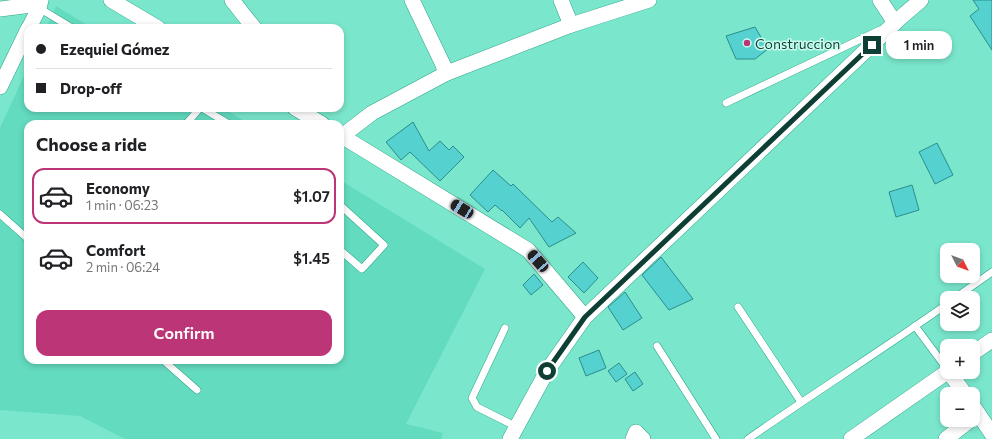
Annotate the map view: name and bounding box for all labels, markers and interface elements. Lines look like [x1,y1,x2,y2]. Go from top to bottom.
callout: 1 min [886,31,952,59]
place label: Construccion [755,35,840,52]
route end [863,36,881,54]
text: 1 min [904,37,934,53]
marker: Construccion [742,38,752,48]
text: Ezequiel Gómez [60,40,170,58]
text: Drop-off [60,79,122,97]
text: Choose a ride [36,133,147,155]
icon: car [38,178,74,214]
text: Economy [86,179,150,197]
text: $1.07 [293,187,330,205]
text: 1 min · 06:23 [86,197,158,213]
car [449,198,475,220]
icon: car [38,240,74,276]
text: Comfort [86,241,146,259]
north arrow [940,243,980,283]
map controls [940,243,980,427]
car [526,248,550,274]
text: $1.45 [293,249,330,267]
text: 2 min · 06:24 [86,259,160,275]
button: layers [940,291,980,331]
button: Confirm [36,310,332,356]
button: + [940,339,980,379]
route start [538,362,556,380]
button: − [940,387,980,427]

